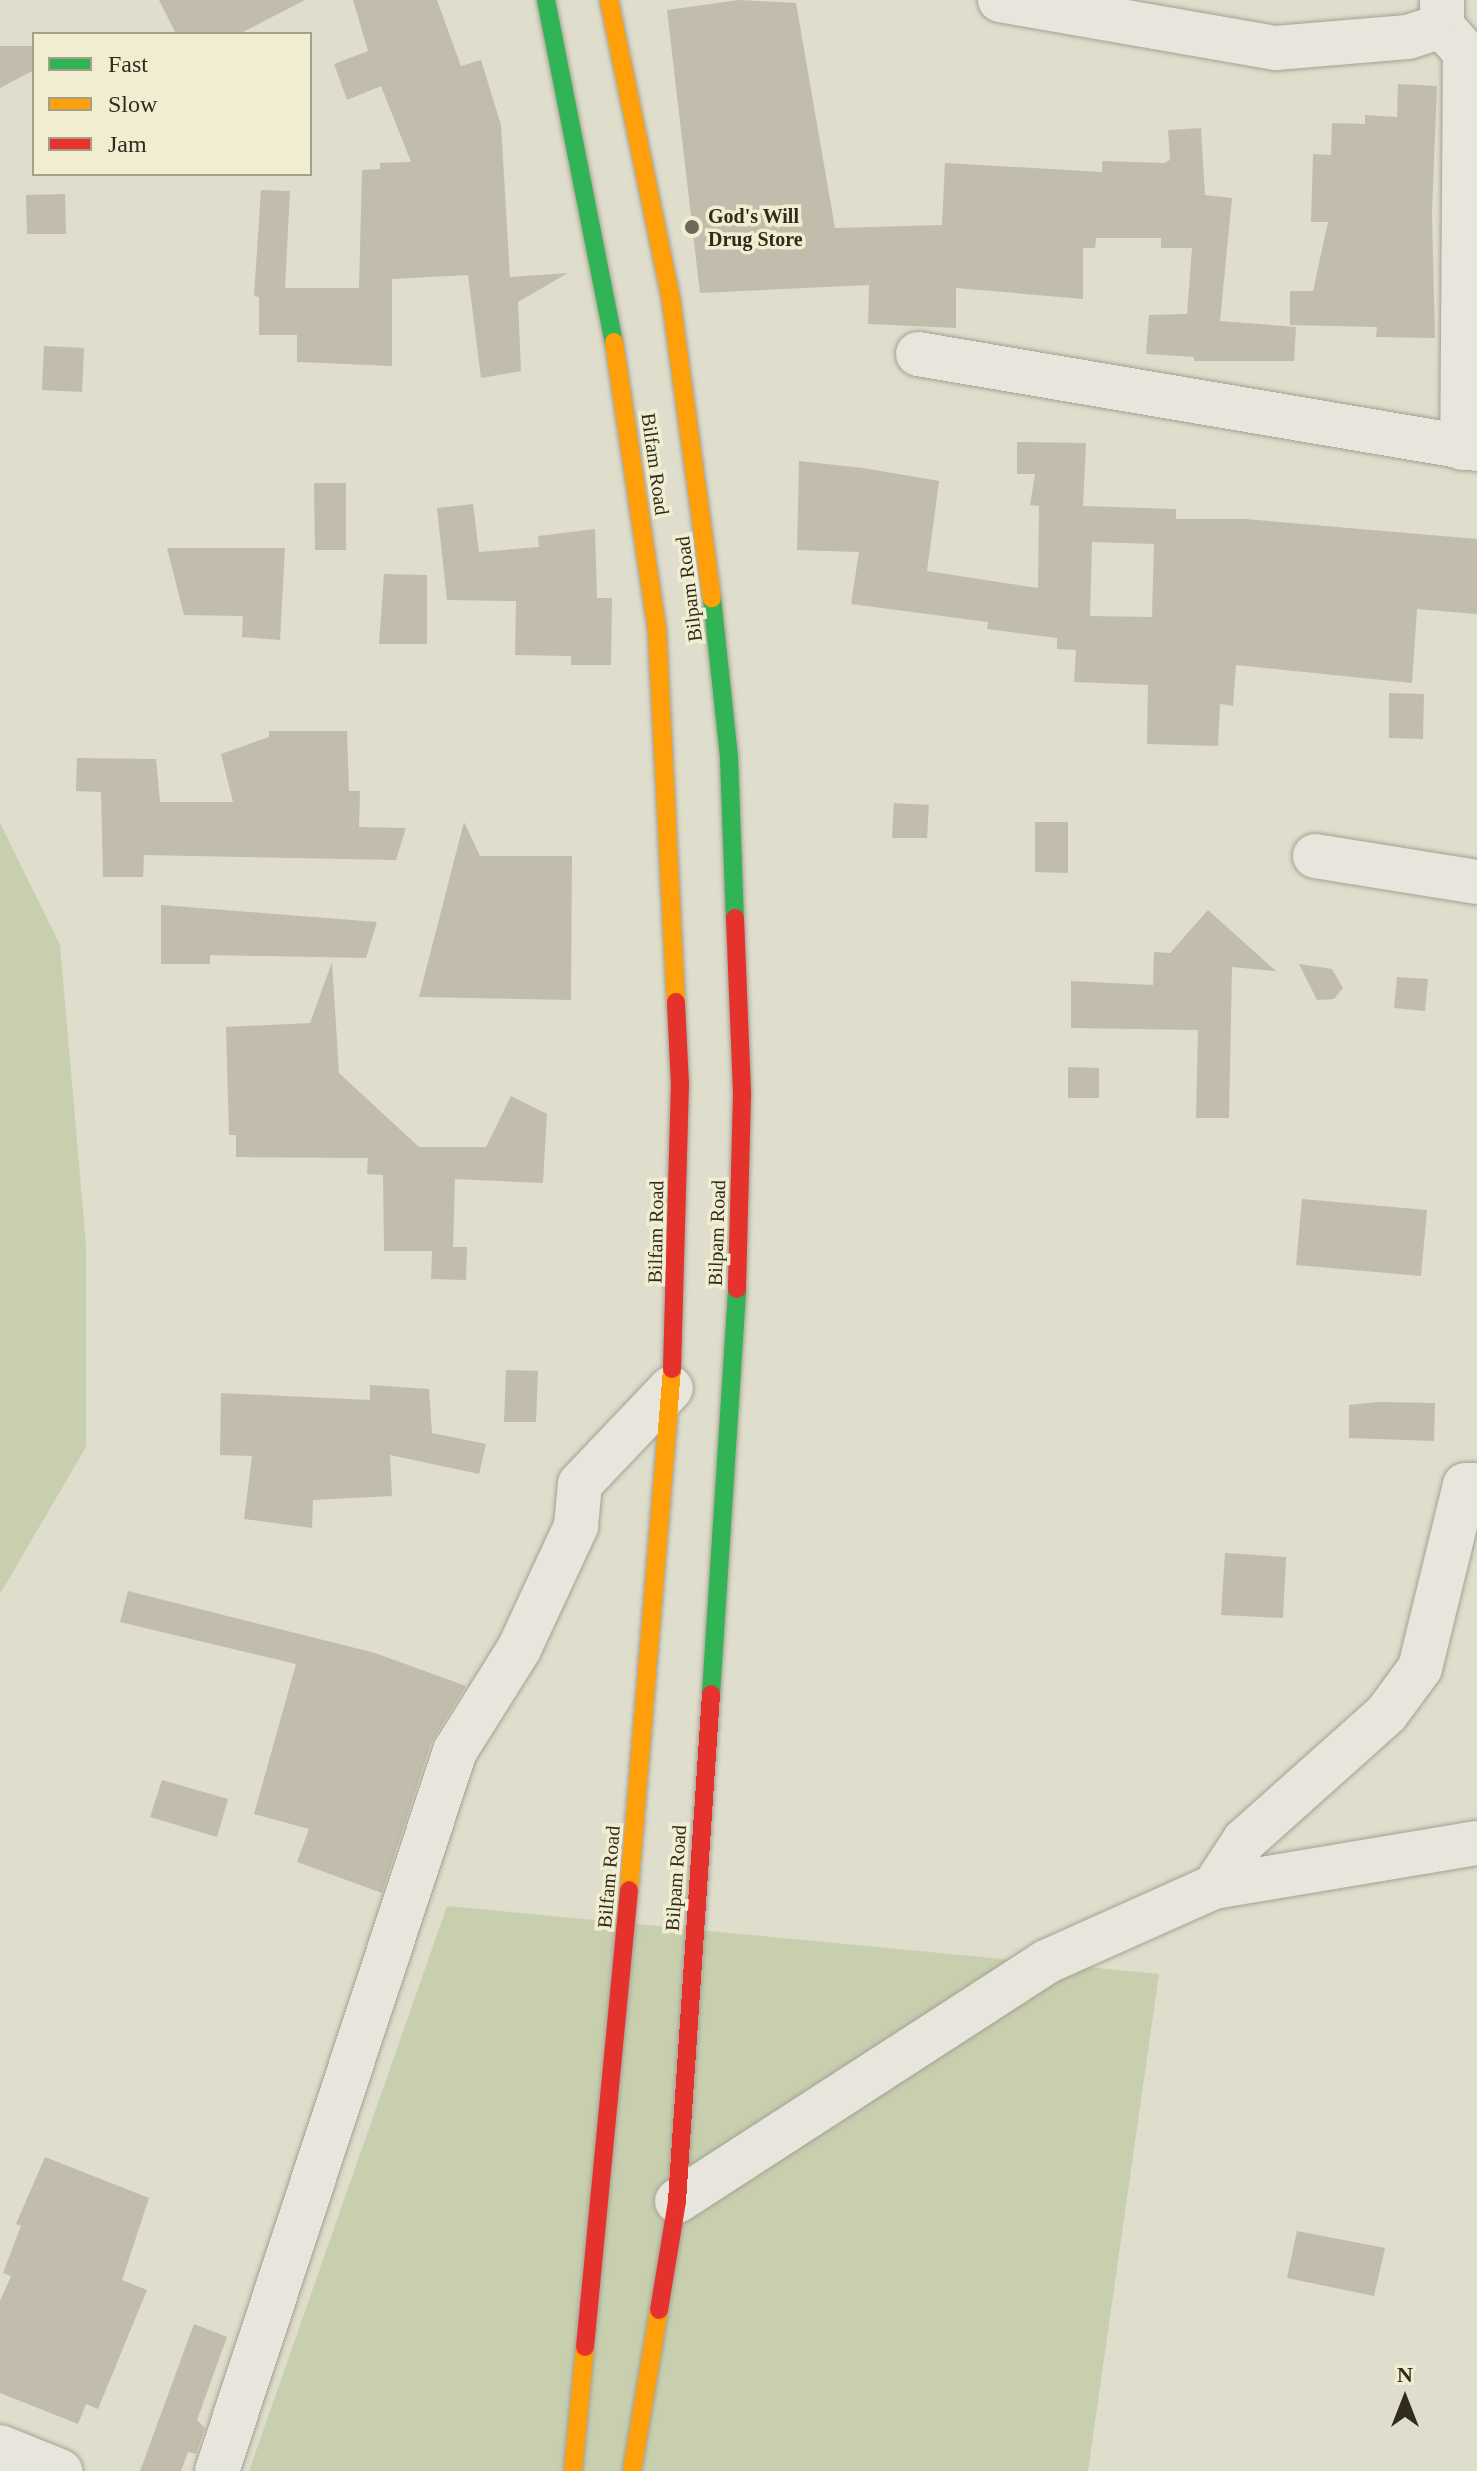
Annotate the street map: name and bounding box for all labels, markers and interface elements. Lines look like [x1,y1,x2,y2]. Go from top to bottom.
legend [32,32,312,176]
text: Fast [108,51,148,77]
text: Slow [108,91,157,117]
text: Jam [108,131,147,157]
place label: God's Will Drug Store [708,204,803,251]
marker: God's Will Drug Store [683,218,701,236]
street label: Bilfam Road [636,411,674,517]
street label: Bilpam Road [671,535,707,643]
street label: Bilfam Road [643,1180,669,1284]
street label: Bilpam Road [703,1180,731,1286]
street label: Bilpam Road [660,1824,692,1932]
street label: Bilfam Road [593,1825,625,1929]
north arrow [1365,2359,1445,2439]
text: N [1397,2362,1413,2387]

